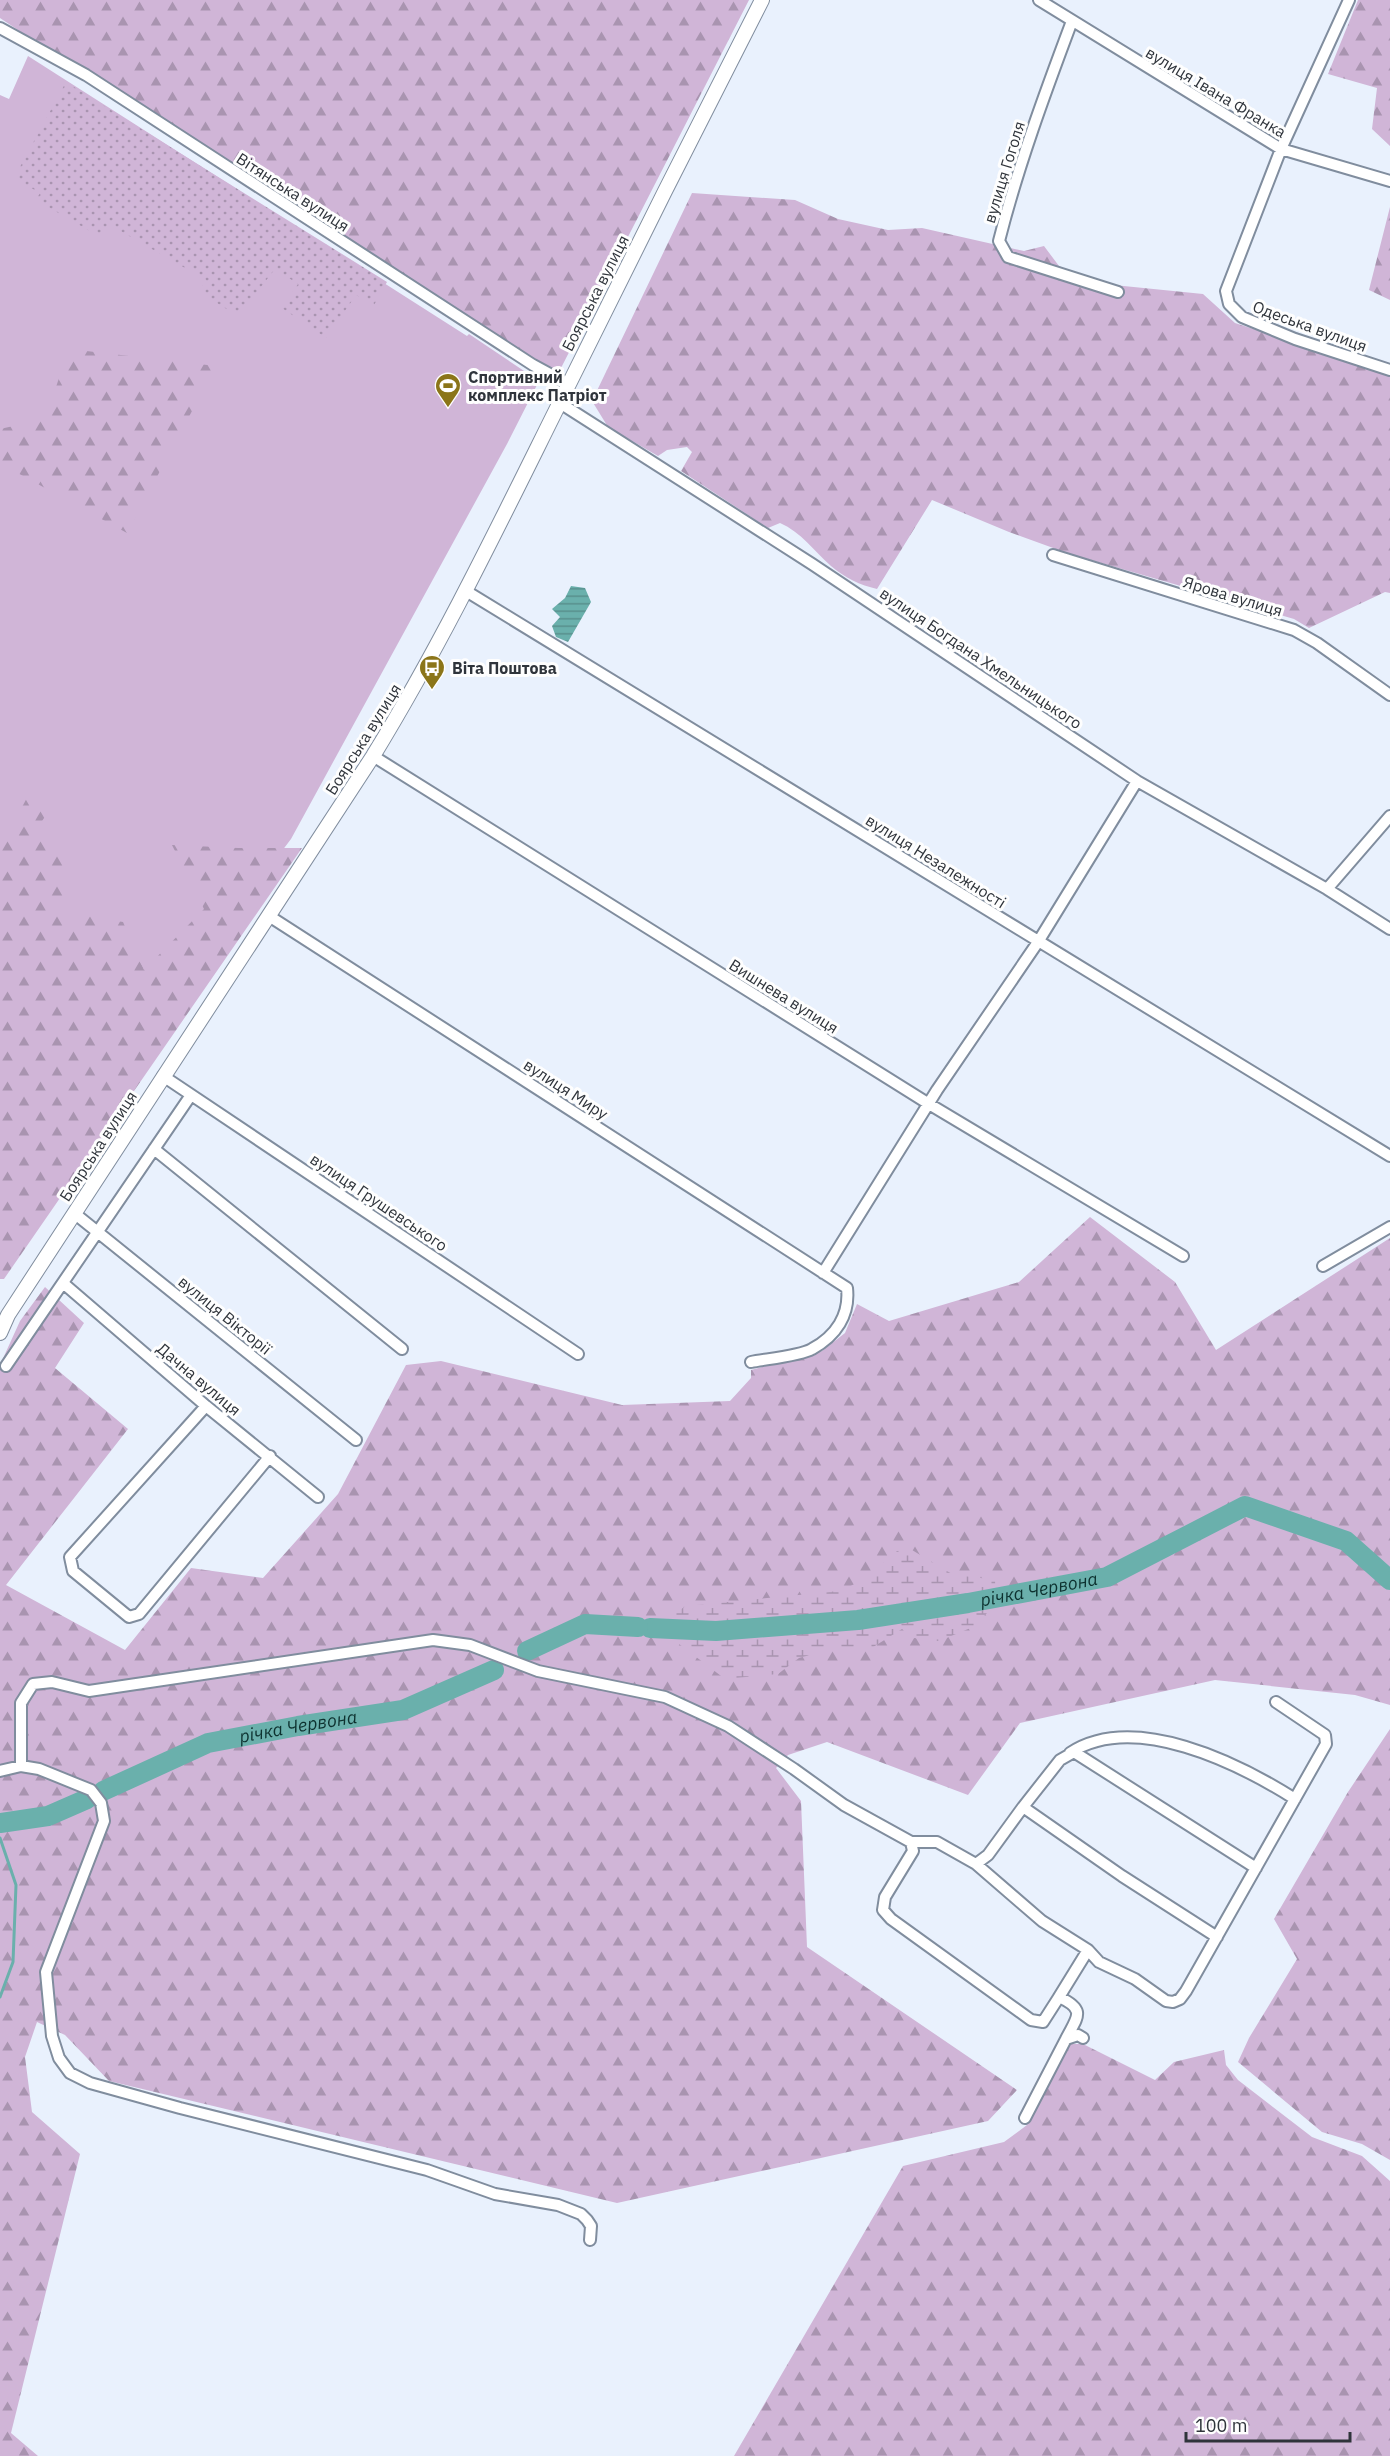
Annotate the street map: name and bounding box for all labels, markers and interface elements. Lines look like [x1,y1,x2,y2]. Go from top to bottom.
street label: вулиця Івана Франка [1142,42,1290,142]
street label: вулиця Гоголя [979,119,1029,225]
street label: Вітянська вулиця [233,148,353,236]
street label: Боярська вулиця [557,232,633,354]
street label: Одеська вулиця [1250,296,1370,356]
place label: Спортивний комплекс Патріот [468,367,607,405]
sports icon: Спортивний комплекс Патріот [433,371,463,409]
street label: Ярова вулиця [1181,571,1285,621]
street label: вулиця Богдана Хмельницького [876,583,1086,733]
bus stop icon: Віта Поштова [417,653,447,691]
place label: Віта Поштова [452,658,557,678]
street label: Боярська вулиця [321,680,405,798]
street label: вулиця Незалежності [862,810,1010,912]
street label: Вишнева вулиця [726,954,842,1038]
street label: вулиця Миру [520,1054,612,1124]
street label: Боярська вулиця [55,1087,141,1205]
street label: вулиця Грушевського [307,1149,451,1255]
street label: вулиця Вікторії [174,1271,276,1359]
street label: Дачна вулиця [153,1338,245,1420]
water label: річка Червона [977,1567,1100,1612]
water label: річка Червона [236,1705,359,1748]
scale bar [1186,2405,1350,2443]
text: 100 m [1195,2414,1247,2437]

